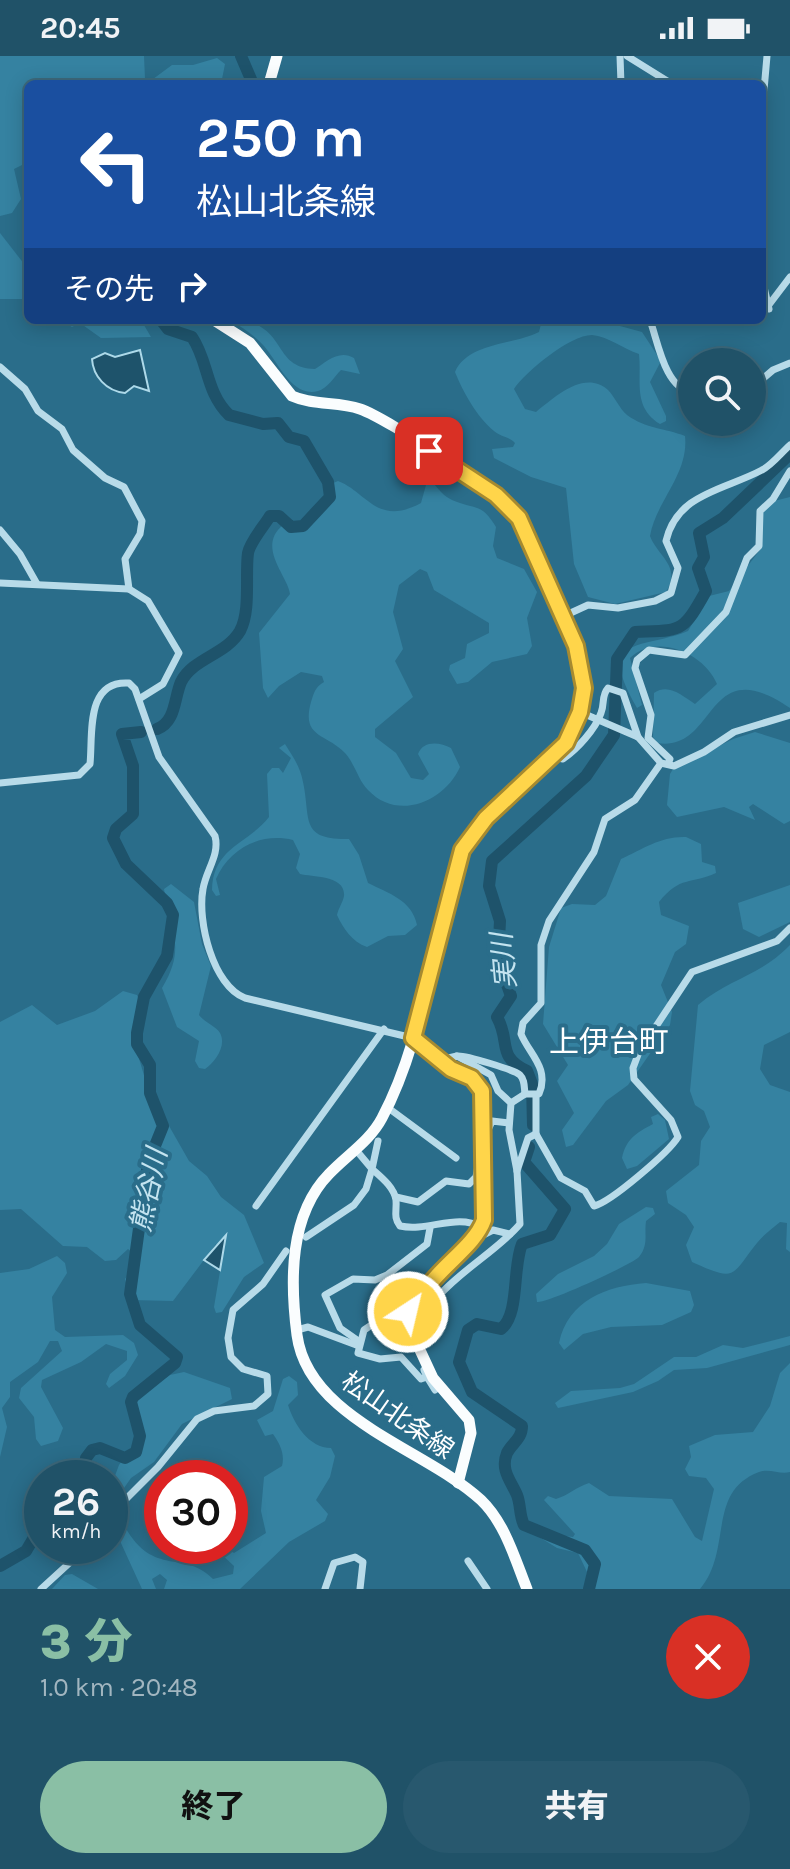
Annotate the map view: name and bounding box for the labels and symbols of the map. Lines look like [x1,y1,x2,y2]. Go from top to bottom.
pin [395,417,463,485]
water label: 実川 [484,929,522,990]
district label: 上伊台町 [549,1024,669,1060]
water label: 熊谷川 [124,1143,174,1235]
position arrow [366,1270,450,1354]
street label: 松山北条線 [336,1365,460,1465]
speed limit sign: 30 [144,1460,248,1564]

